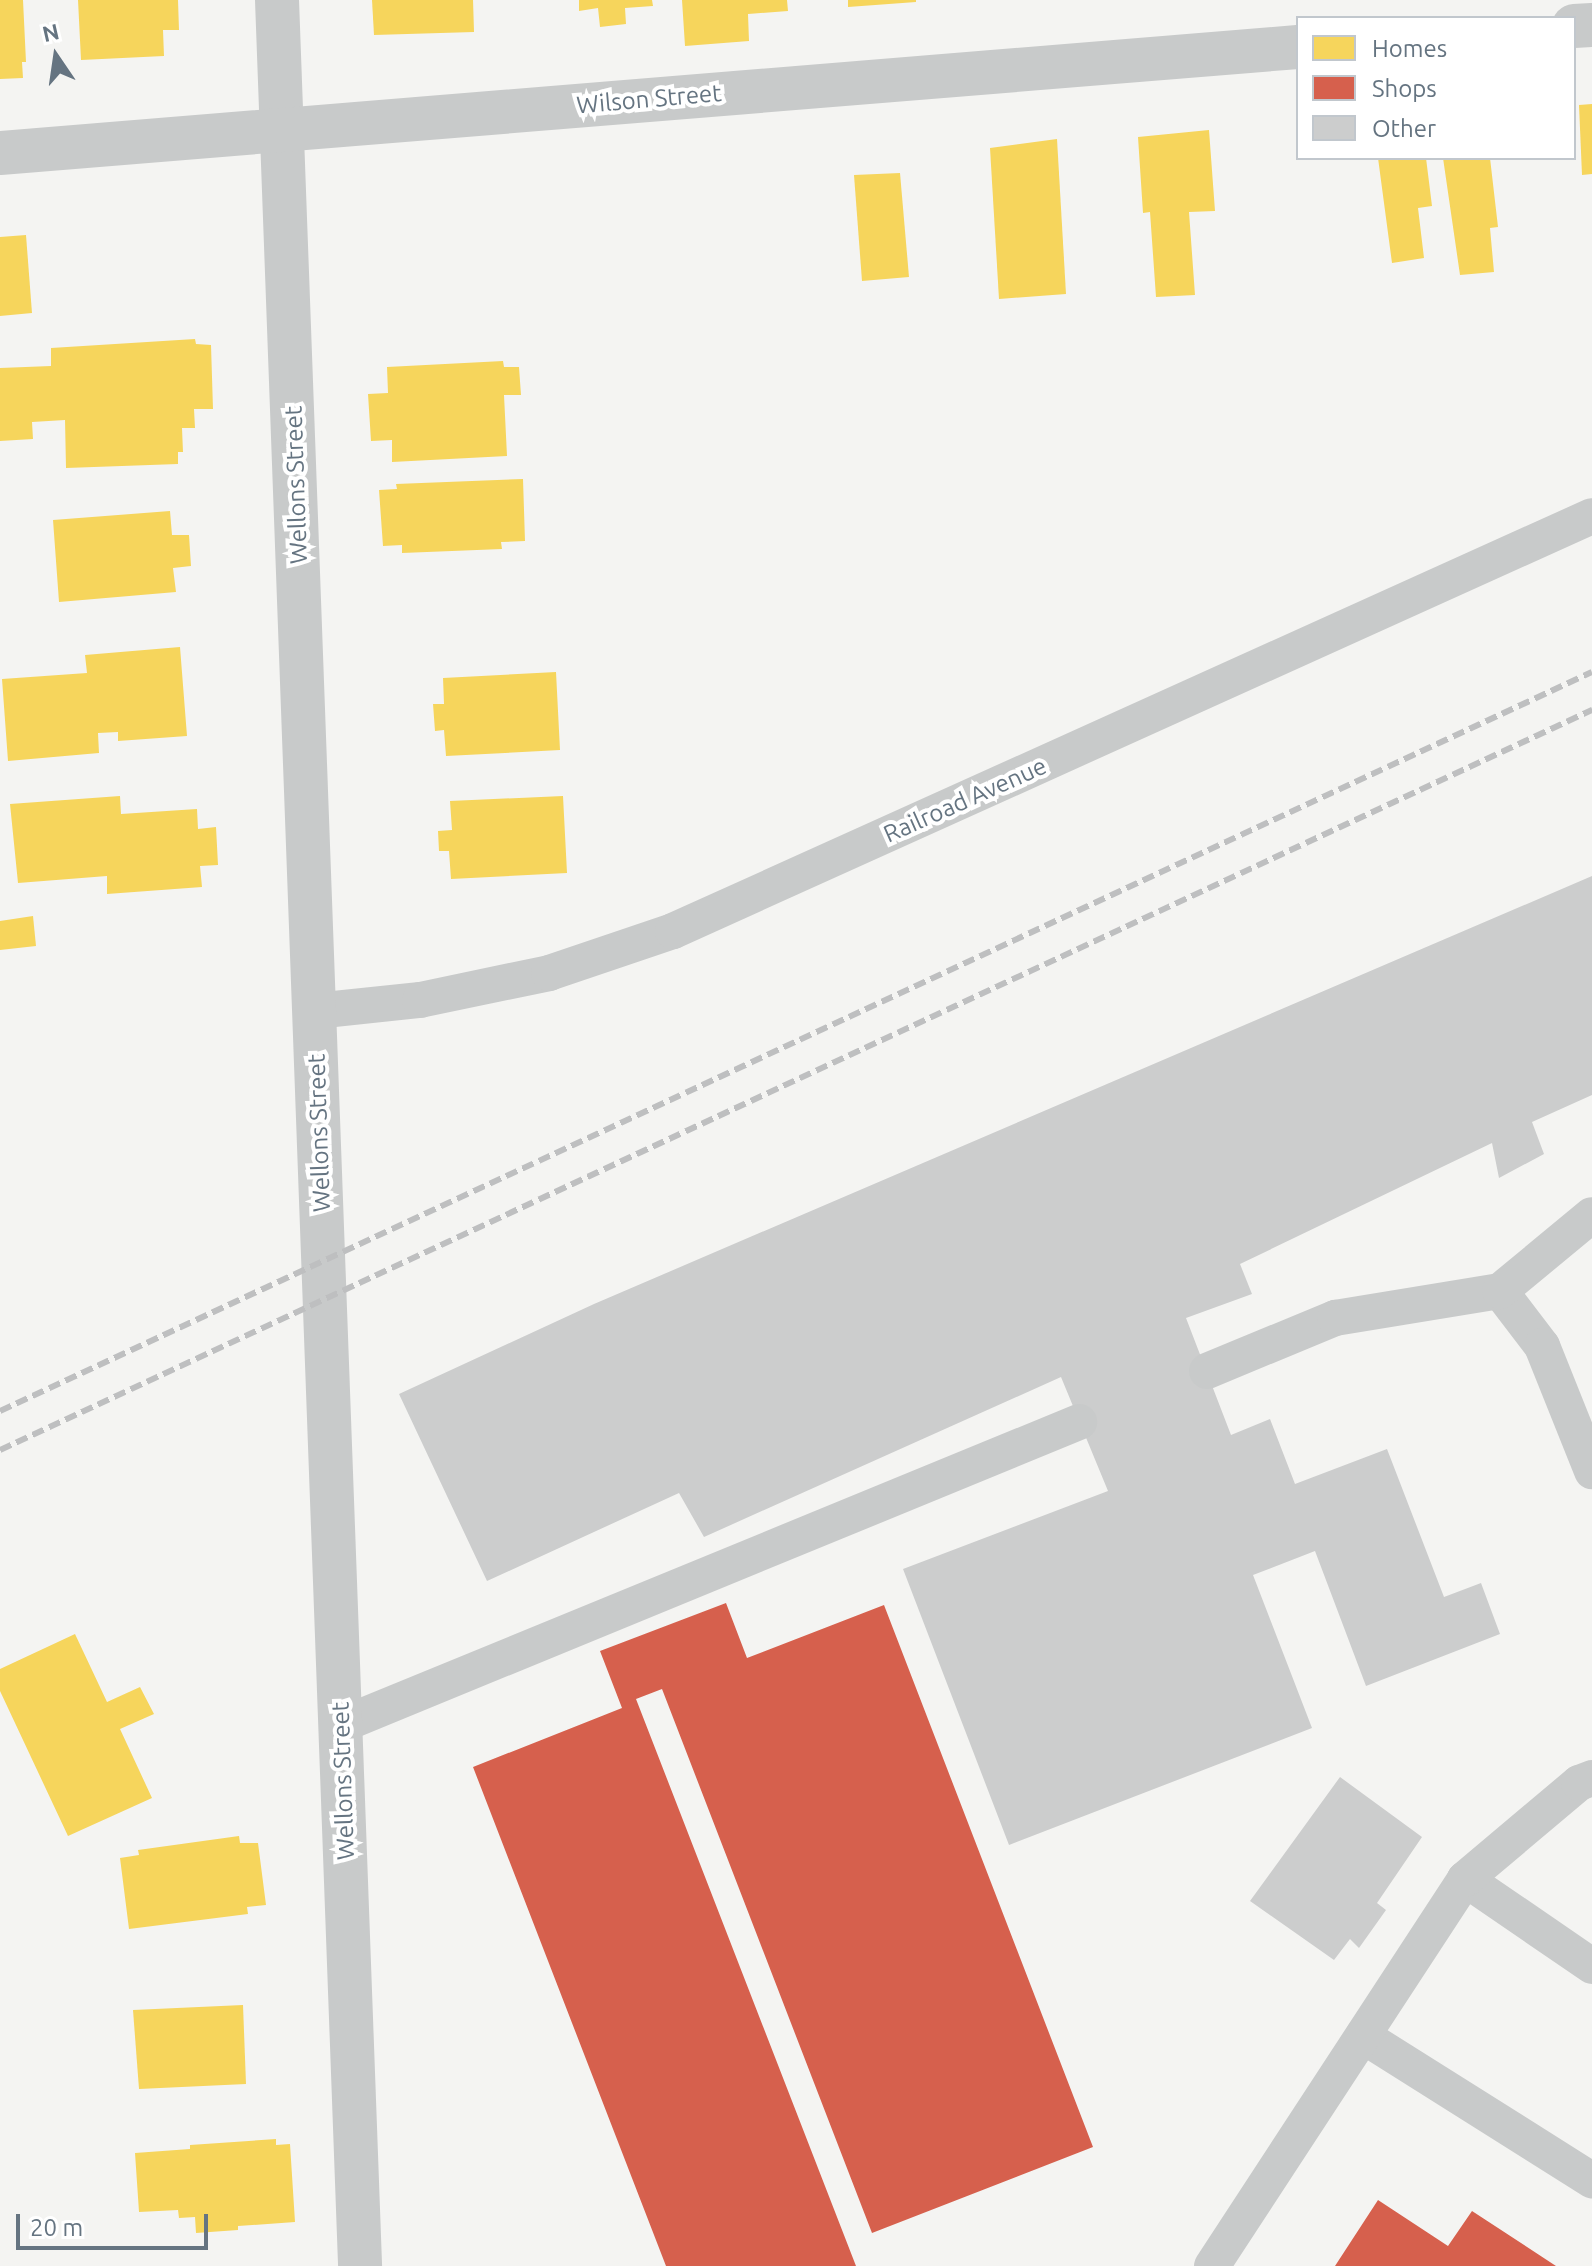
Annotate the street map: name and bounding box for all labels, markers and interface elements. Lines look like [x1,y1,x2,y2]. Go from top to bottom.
north arrow [16,16,96,96]
legend [1296,16,1576,160]
text: N [40,18,61,46]
text: Homes [1372,35,1447,62]
text: Shops [1372,75,1437,102]
street label: Wilson Street [575,78,723,120]
text: Other [1372,115,1436,142]
street label: Wellons Street [279,405,313,565]
street label: Railroad Avenue [879,751,1051,849]
street label: Wellons Street [302,1053,336,1213]
street label: Wellons Street [326,1701,360,1861]
scale bar [20,2198,212,2248]
text: 20 m [30,2214,83,2241]

